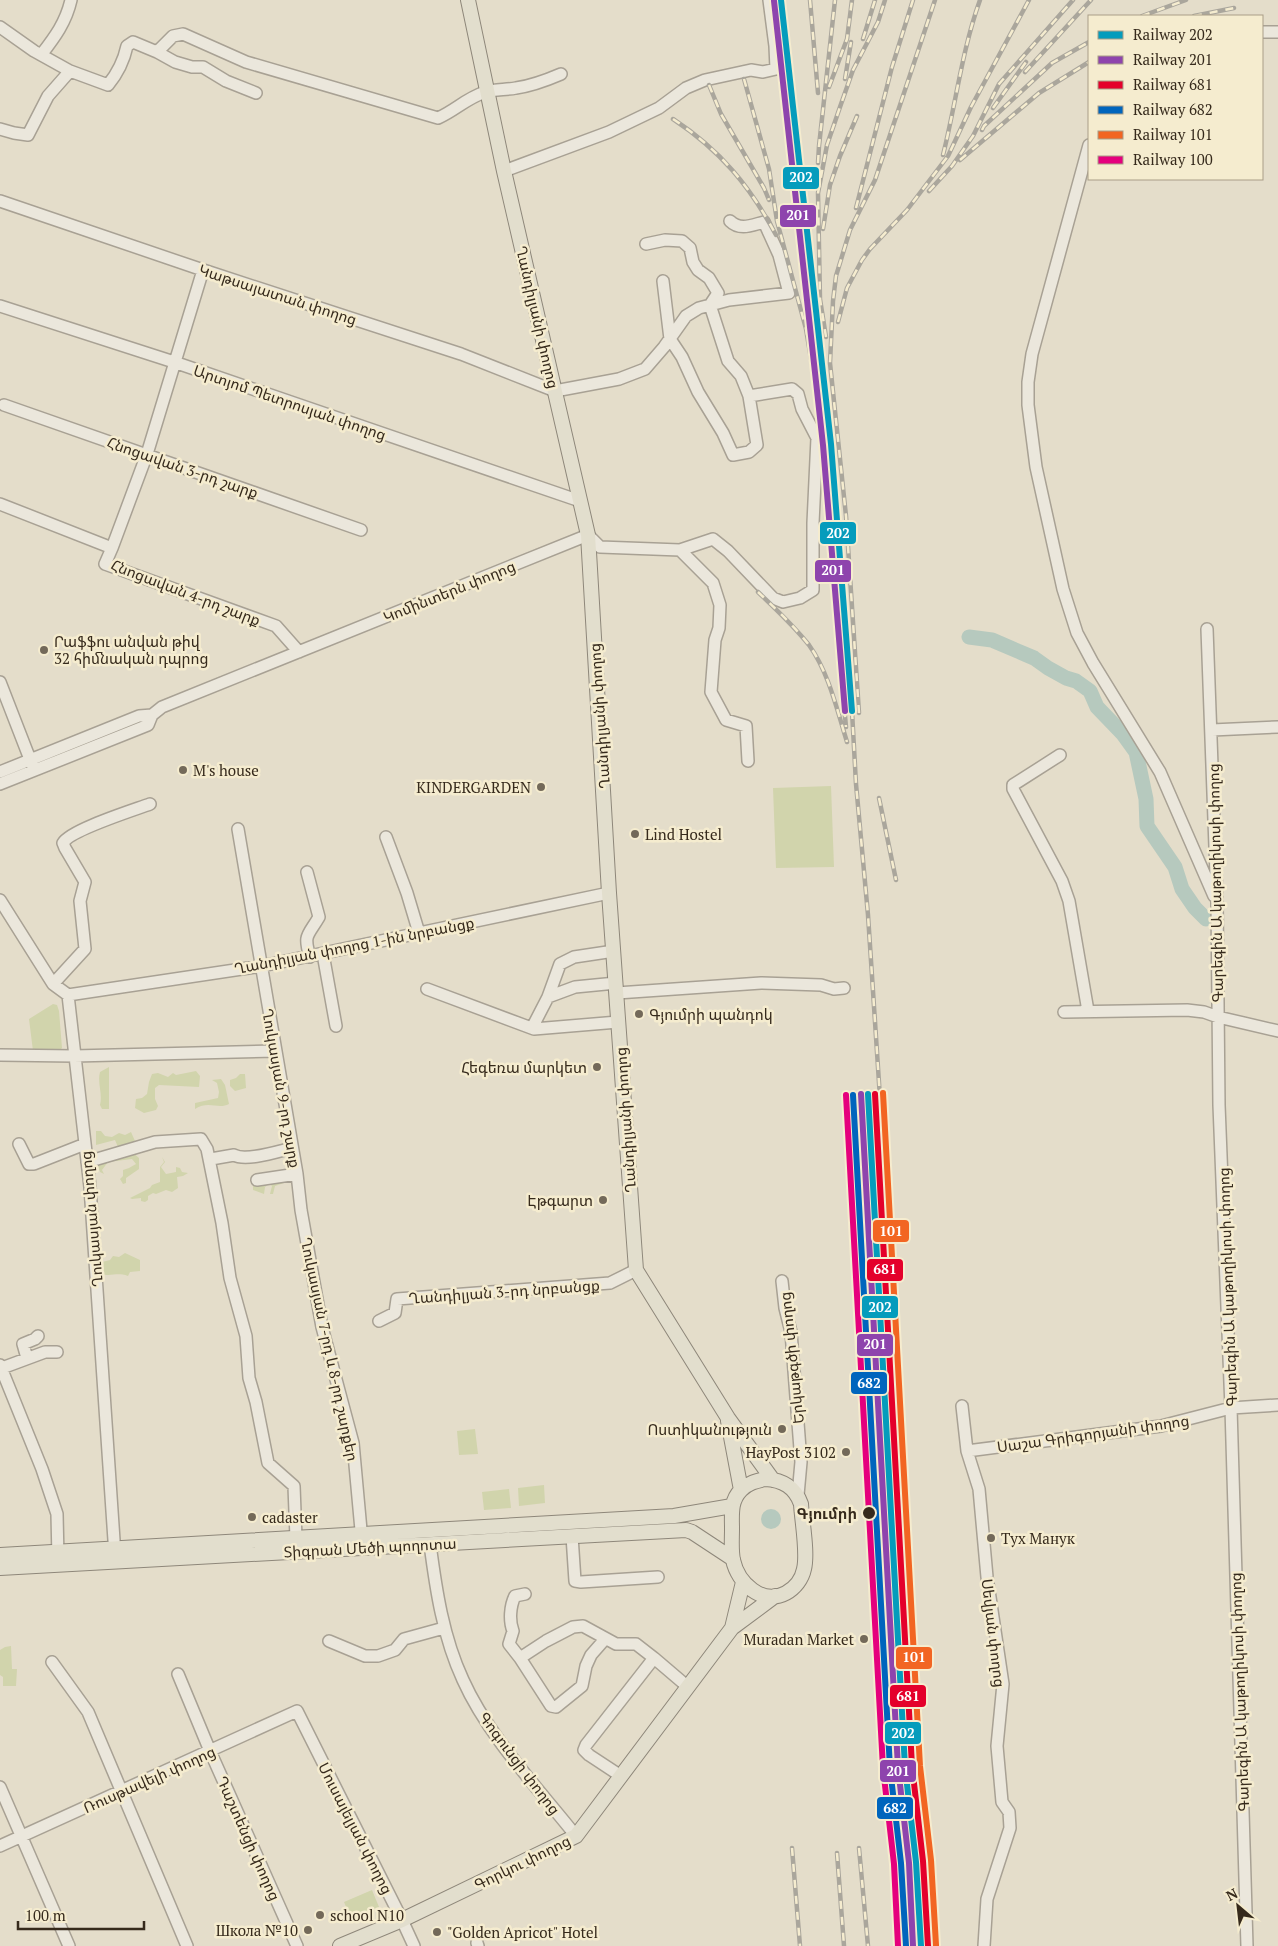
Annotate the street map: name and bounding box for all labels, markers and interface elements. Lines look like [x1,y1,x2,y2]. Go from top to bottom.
legend [1088,15,1263,180]
text: Railway 202 [1133,24,1213,44]
text: Railway 201 [1133,49,1213,69]
text: Railway 681 [1133,74,1213,94]
text: Railway 682 [1133,99,1213,119]
text: Railway 101 [1133,124,1213,144]
text: Railway 100 [1133,149,1213,169]
line badge: 202 [782,166,820,190]
text: 202 [789,167,813,186]
line badge: 201 [779,204,817,228]
text: 201 [786,205,810,224]
street label: Ղանդիլյանի փողոց [512,244,564,390]
street label: Կաթսայատան փողոց [197,259,359,329]
street label: Արտյոմ Պետրոսյան փողոց [191,360,389,444]
street label: Հնոցավան 3-րդ շարք [105,432,261,502]
line badge: 202 [819,521,857,545]
text: 202 [826,523,850,542]
street label: Հնոցավան 4-րդ շարք [108,554,264,630]
street label: Կոմինտերն փողոց [380,555,518,627]
line badge: 201 [814,559,852,583]
text: 201 [821,560,845,579]
place label: Րաֆֆու անվան թիվ 32 հիմնական դպրոց [54,631,208,668]
street label: Ղանդիլյանի փողոց [584,642,614,790]
marker: Րաֆֆու անվան թիվ 32 հիմնական դպրոց [38,644,50,656]
place label: M's house [193,760,259,780]
street label: Գարեգին Ա կաթողիկոսի փողոց [1203,763,1227,1003]
marker: M's house [177,764,189,776]
place label: KINDERGARDEN [416,777,531,797]
marker: KINDERGARDEN [535,781,547,793]
place label: Lind Hostel [645,824,722,844]
marker: Lind Hostel [629,828,641,840]
street label: Ղանդիլյան փողոց 1-ին նրբանցք [232,912,476,978]
place label: Գյումրի պանդոկ [649,1004,773,1024]
street label: Ղուկասյան 9-րդ շարք [258,1007,306,1169]
marker: Գյումրի պանդոկ [633,1008,645,1020]
street label: Ղանդիլյանի փողոց [610,1046,640,1194]
place label: Հեգեռա մարկետ [461,1057,587,1077]
marker: Հեգեռա մարկետ [591,1061,603,1073]
street label: Ղուկասյան փողոց [75,1150,107,1288]
street label: Գարեգին Ա կաթողիկոսի փողոց [1213,1167,1241,1407]
place label: Էթգարտ [527,1190,593,1210]
marker: Էթգարտ [597,1194,609,1206]
line badge: 101 [872,1219,910,1243]
text: 101 [879,1221,903,1240]
street label: Ղուկասյան 7-րդ և 8-րդ շարքեր [296,1235,364,1463]
line badge: 681 [866,1258,904,1282]
text: 681 [873,1259,897,1278]
street label: Ղանդիլյան 3-րդ նրբանցք [408,1274,600,1308]
street label: Երկաթգծի փողոց [774,1291,808,1425]
line badge: 202 [861,1295,899,1319]
text: 202 [868,1297,892,1316]
line badge: 201 [856,1333,894,1357]
text: 201 [863,1334,887,1353]
line badge: 682 [850,1371,888,1395]
text: 682 [857,1373,881,1392]
street label: Սաշա Գրիգորյանի փողոց [996,1410,1190,1456]
place label: Ոստիկանություն [647,1419,772,1439]
marker: Ոստիկանություն [776,1423,788,1435]
place label: HayPost 3102 [745,1442,836,1462]
marker: HayPost 3102 [840,1446,852,1458]
place label: Գյումրի [797,1503,857,1523]
marker: Գյումրի [861,1505,877,1521]
place label: cadaster [262,1507,318,1527]
marker: cadaster [246,1511,258,1523]
place label: Тух Манук [1001,1528,1076,1548]
street label: Տիգրան Մեծի պողոտա [283,1532,457,1562]
marker: Тух Манук [985,1532,997,1544]
street label: Գարեգին Ա կաթողիկոսի փողոց [1225,1572,1253,1812]
street label: Սեվյան փողոց [977,1578,1011,1688]
place label: Muradan Market [744,1629,854,1649]
marker: Muradan Market [858,1633,870,1645]
line badge: 101 [895,1646,933,1670]
text: 101 [902,1647,926,1666]
line badge: 681 [889,1684,927,1708]
text: 681 [896,1686,920,1705]
street label: Գոգունցի փողոց [475,1708,565,1818]
line badge: 202 [884,1721,922,1745]
text: 202 [891,1723,915,1742]
street label: Ռուսթավելի փողոց [80,1741,218,1817]
street label: Մուսայելյան փողոց [314,1759,398,1897]
line badge: 201 [879,1759,917,1783]
text: 201 [886,1761,910,1780]
street label: Դաշտենցի փողոց [213,1773,285,1903]
line badge: 682 [876,1796,914,1820]
text: 682 [883,1798,907,1817]
street label: Գորկու փողոց [470,1830,574,1894]
north arrow [1213,1881,1263,1931]
text: N [1223,1883,1241,1905]
scale bar [18,1898,144,1930]
text: 100 m [25,1905,66,1925]
place label: school N10 [330,1905,404,1925]
marker: school N10 [314,1909,326,1921]
place label: Школа №10 [216,1920,298,1940]
place label: "Golden Apricot" Hotel [447,1922,598,1942]
marker: Школа №10 [302,1924,314,1936]
marker: "Golden Apricot" Hotel [431,1926,443,1938]

